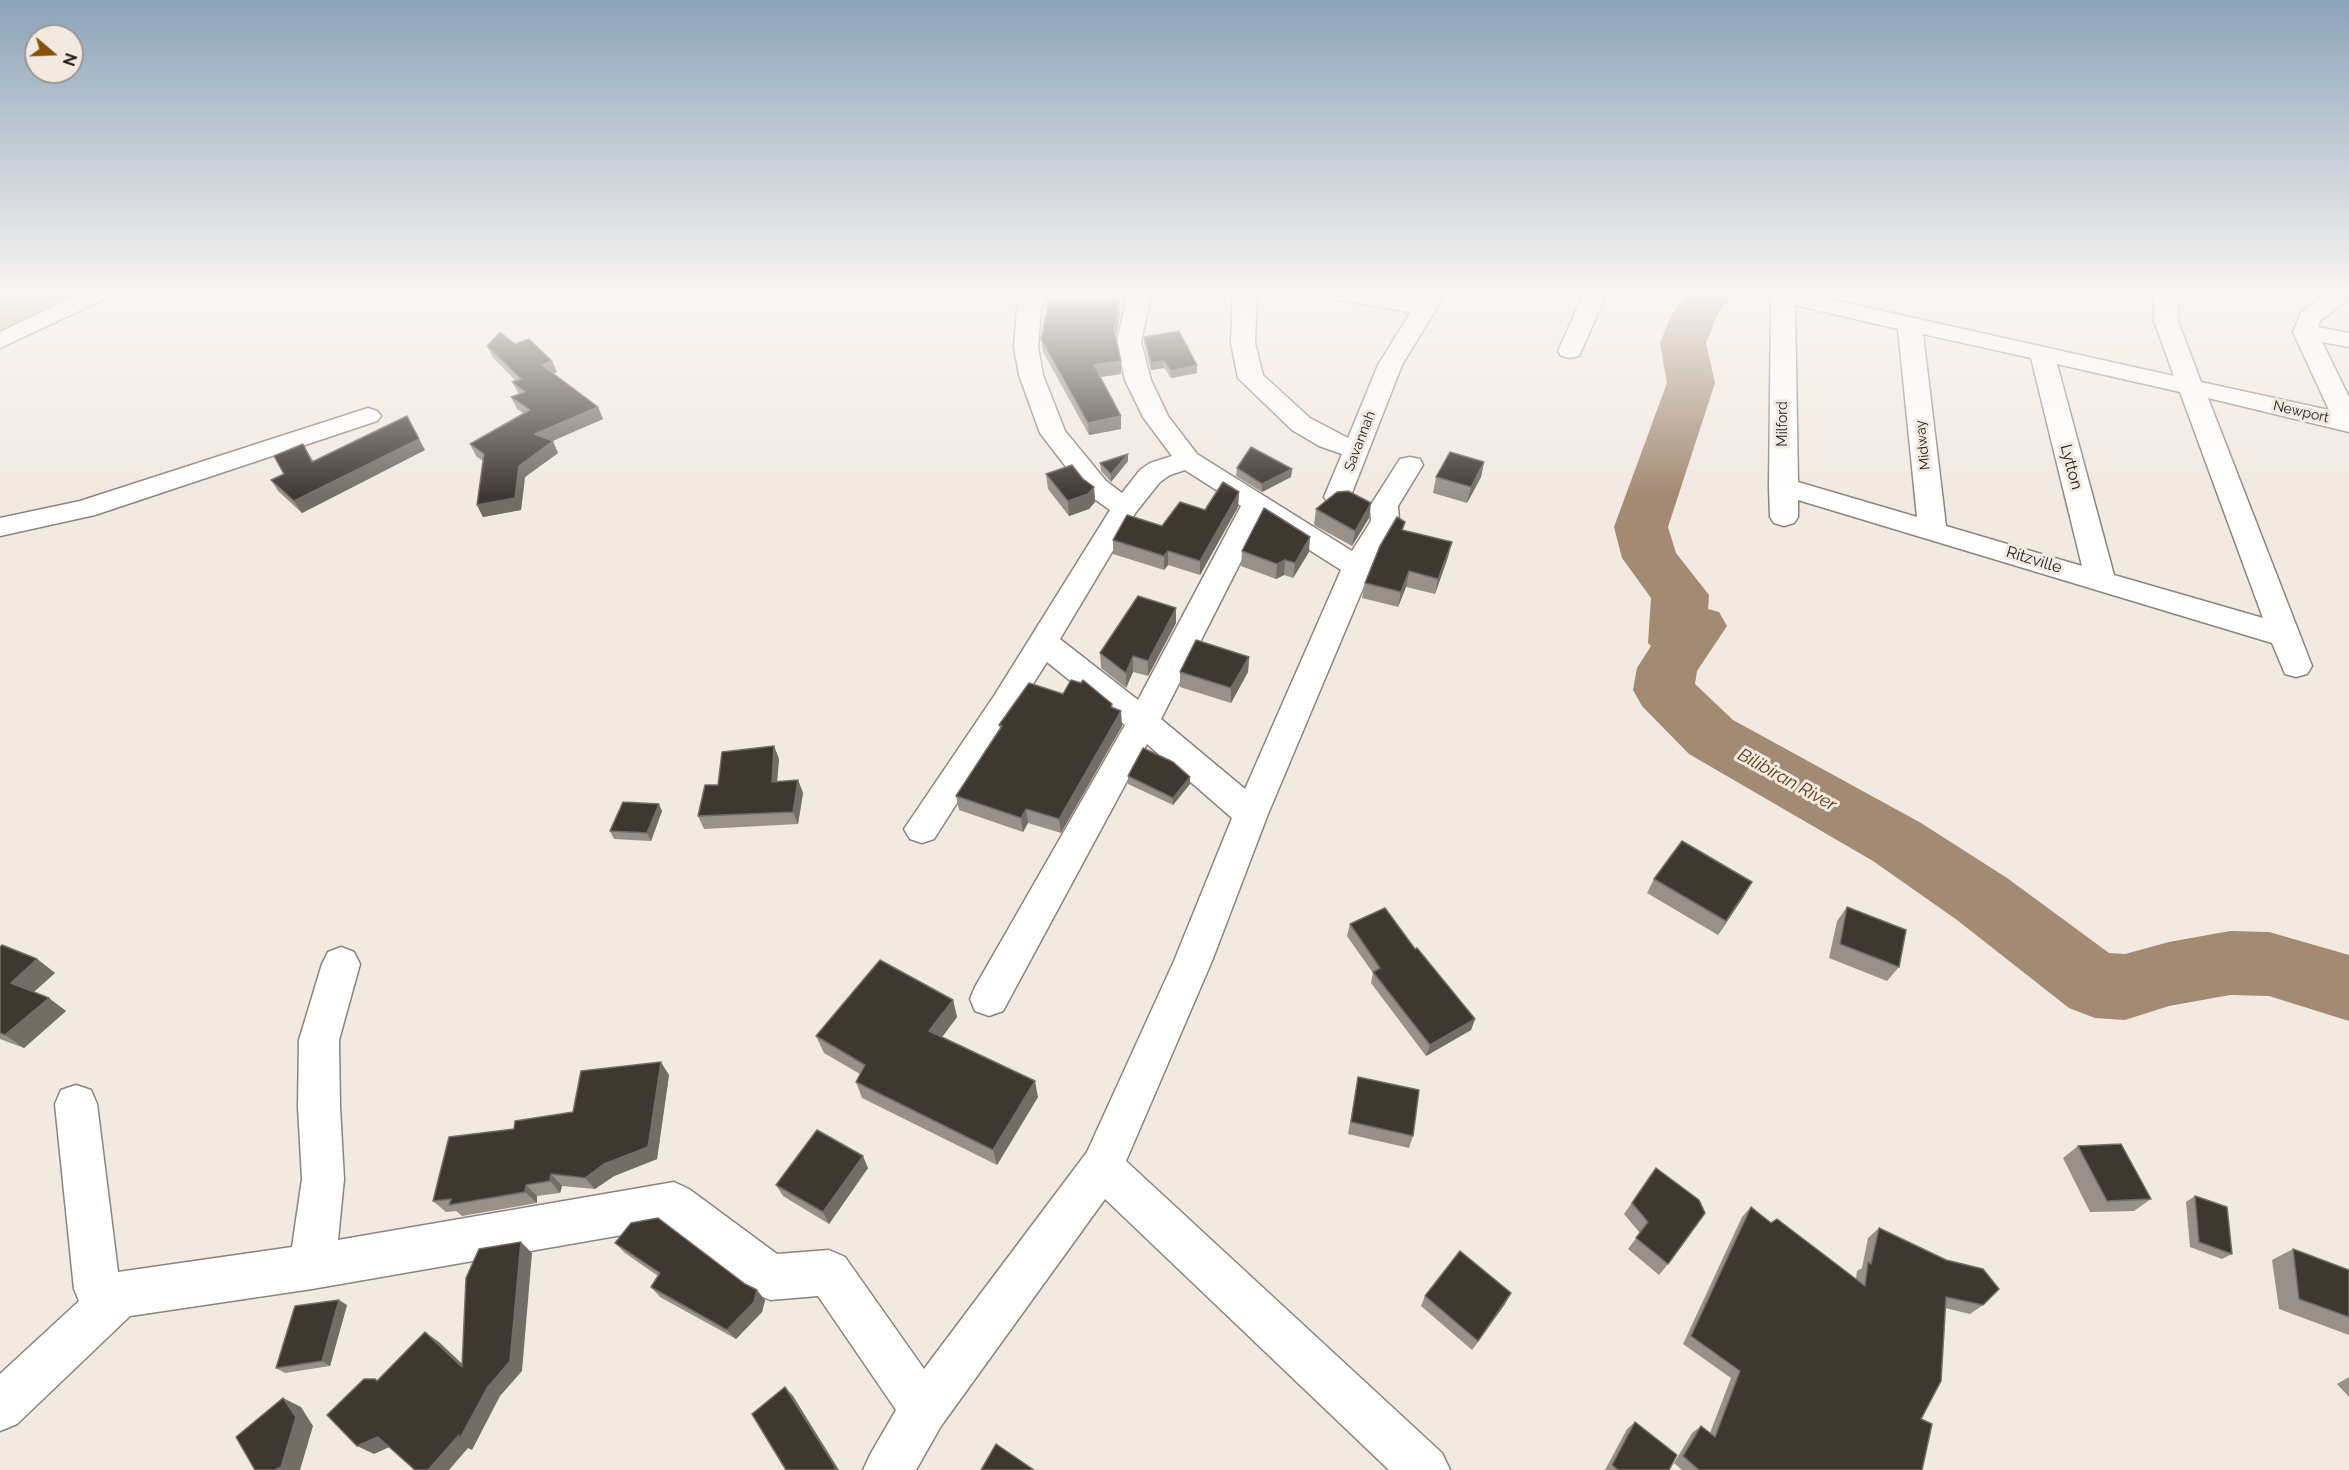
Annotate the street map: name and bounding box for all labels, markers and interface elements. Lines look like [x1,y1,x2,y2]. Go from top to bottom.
north arrow [24,24,84,84]
text: N [59,51,81,68]
street label: Newport [2272,397,2330,427]
street label: Milford [1775,401,1791,447]
street label: Savannah [1341,409,1379,473]
street label: Midway [1912,419,1934,471]
street label: Lytton [2056,442,2086,492]
street label: Ritzville [2004,542,2064,578]
water label: Bilibiran River [1734,744,1840,816]

